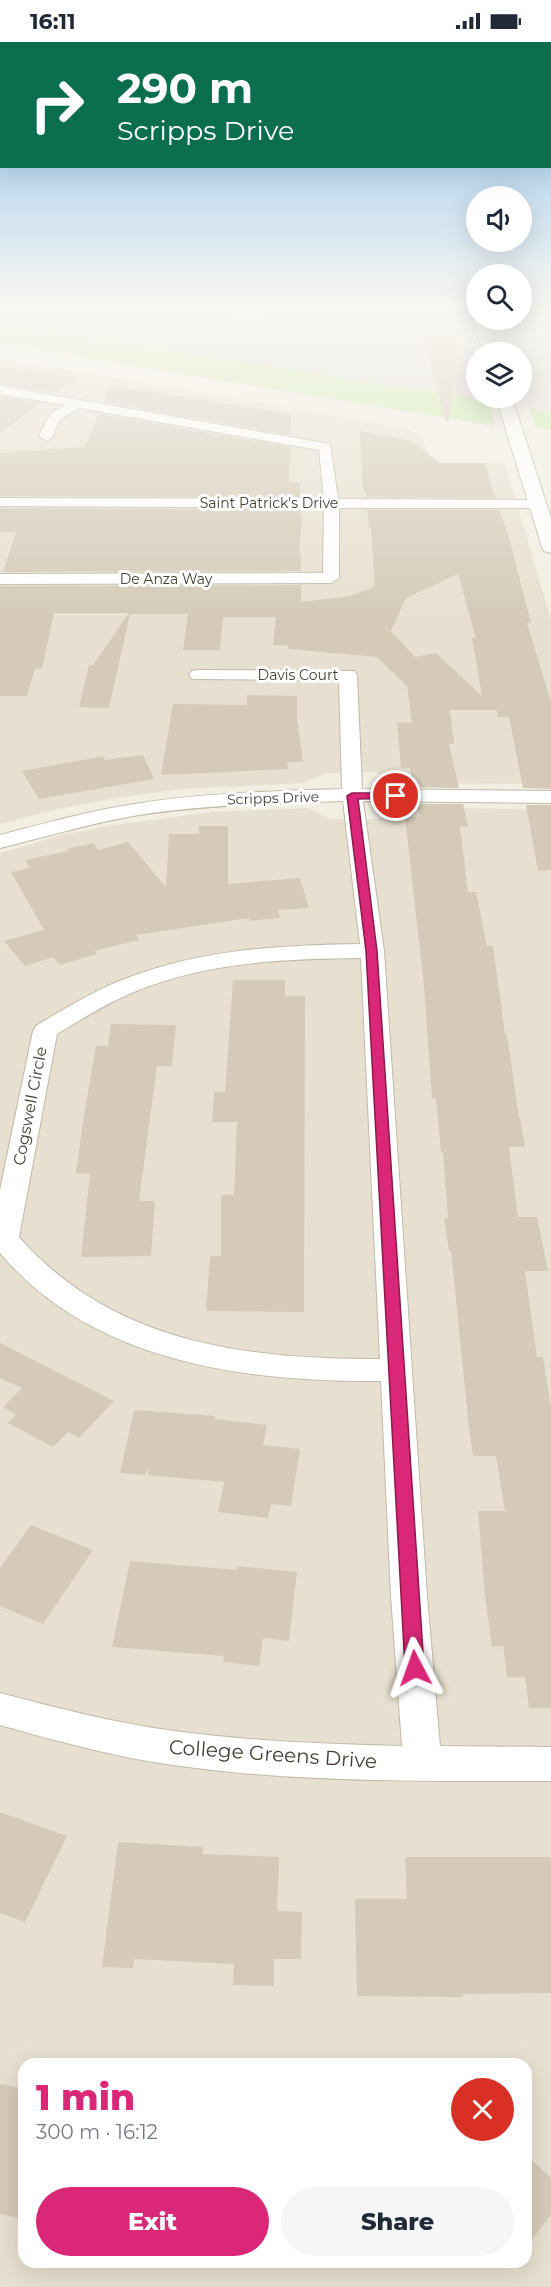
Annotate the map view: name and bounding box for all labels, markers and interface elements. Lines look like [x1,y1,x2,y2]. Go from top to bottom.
text: 16:11 [30,8,76,35]
text: 290 m [117,62,253,114]
icon: right [18,66,96,144]
text: Scripps Drive [117,114,294,147]
map controls [466,186,532,408]
button: sound [466,186,532,252]
button: search [466,264,532,330]
button: layers [466,342,532,408]
street label: Saint Patrick's Drive [200,494,338,512]
street label: De Anza Way [120,570,213,588]
street label: Davis Court [258,666,339,684]
pin [370,770,421,821]
icon: arrive [379,779,412,812]
street label: Scripps Drive [227,787,319,809]
street label: Cogswell Circle [9,1045,51,1167]
position arrow [383,1636,447,1700]
street label: College Greens Drive [168,1735,378,1773]
text: 1 min [36,2075,135,2119]
button: close [451,2078,514,2141]
text: 300 m · 16:12 [36,2120,158,2144]
button: Exit [36,2187,269,2256]
button: Share [281,2187,514,2256]

